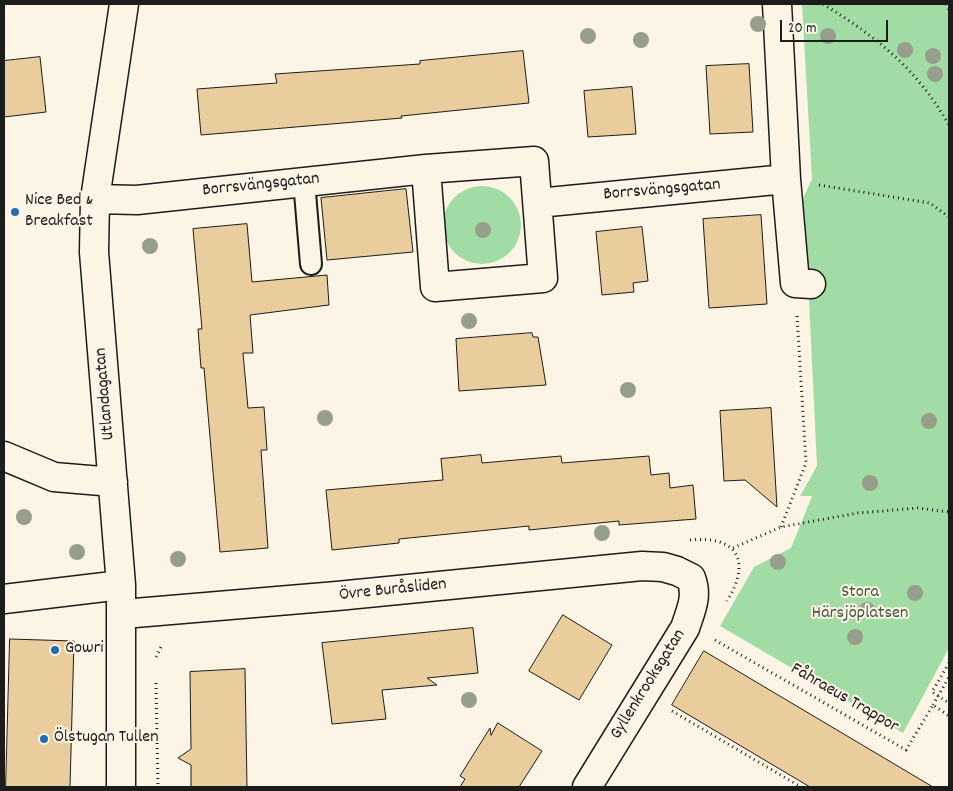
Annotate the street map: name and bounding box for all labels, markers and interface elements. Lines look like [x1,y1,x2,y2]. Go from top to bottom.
scale bar [783,10,890,42]
text: 20 m [788,18,816,40]
street label: Borrsvängsgatan [201,169,321,203]
street label: Borrsvängsgatan [603,175,721,207]
place label: Nice Bed & Breakfast [25,191,93,233]
marker: Nice Bed & Breakfast [9,206,21,218]
street label: Utlandagatan [91,347,121,441]
street label: Övre Buråsliden [338,575,448,607]
park label: Stora Härsjöplatsen [812,583,908,626]
street label: Gyllenkrooksgatan [606,626,692,744]
place label: Gowri [65,639,104,661]
marker: Gowri [49,644,61,656]
street label: Fåhraeus Trappor [786,659,902,739]
place label: Ölstugan Tullen [54,728,159,750]
marker: Ölstugan Tullen [38,733,50,745]

